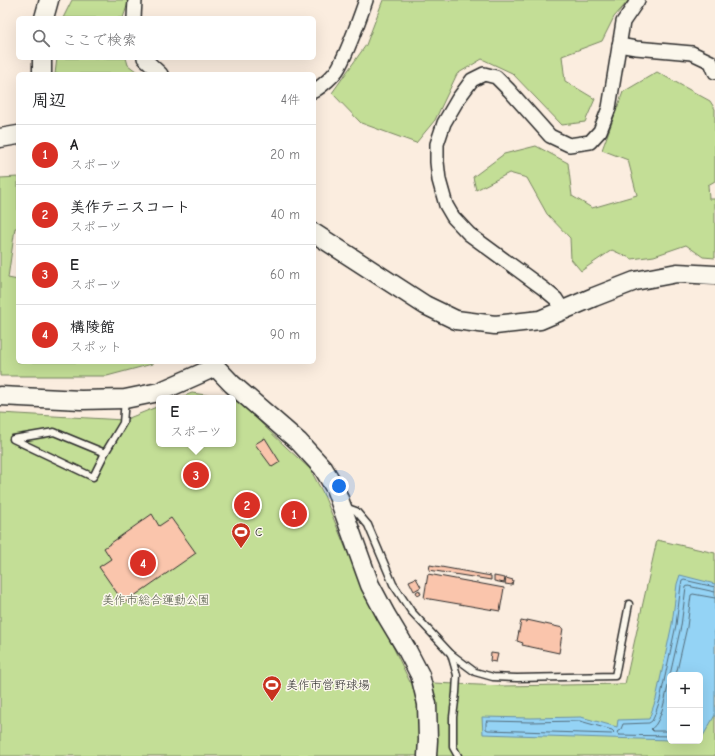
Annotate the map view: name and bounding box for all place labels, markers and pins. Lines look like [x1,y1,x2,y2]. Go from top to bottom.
pin: 3 [183,460,209,490]
pin: 2 [234,490,260,520]
pin: 1 [281,499,307,529]
sports icon: C [230,521,252,549]
place label: C [255,525,262,539]
pin: 4 [130,548,156,578]
sports icon: 美作市営野球場 [261,674,283,702]
place label: 美作市営野球場 [286,678,370,692]

